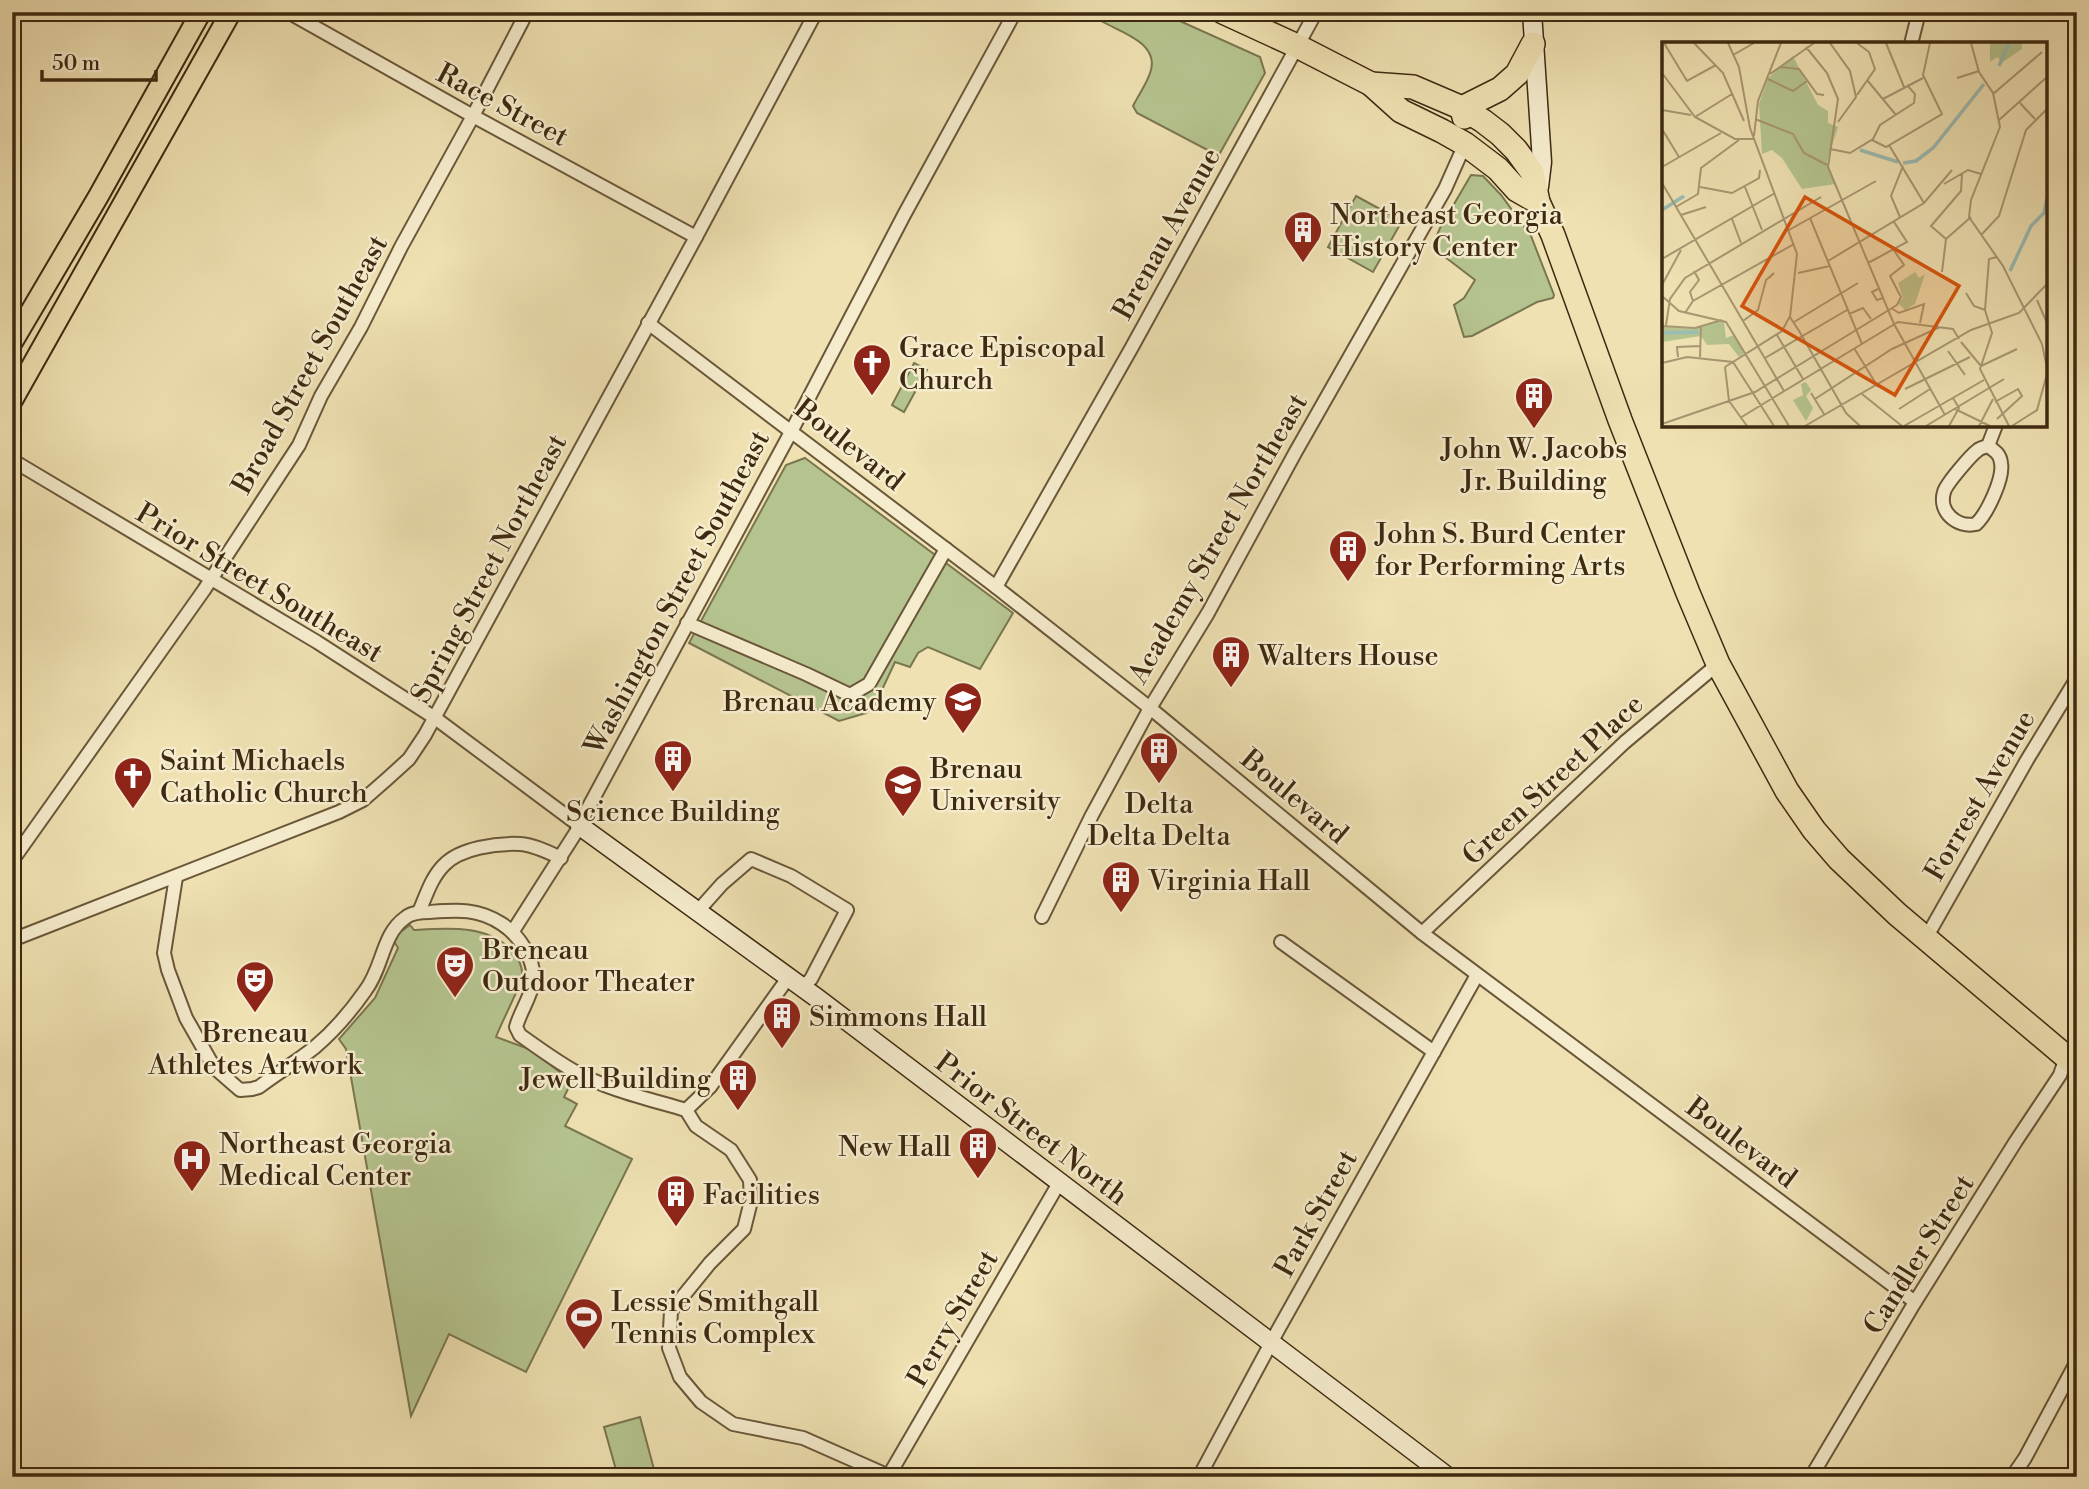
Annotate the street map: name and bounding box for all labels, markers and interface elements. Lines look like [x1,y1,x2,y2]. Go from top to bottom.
scale bar [42,38,156,82]
inset map [1662,42,2047,427]
text: 50 m [52,51,100,77]
street label: Race Street [430,56,574,155]
street label: Brenau Avenue [1105,142,1229,326]
place label: Northeast Georgia History Center [1330,198,1564,265]
building icon: Northeast Georgia History Center [1282,209,1324,264]
street label: Broad Street Southeast [224,229,396,501]
place label: Grace Episcopal Church [899,331,1105,398]
church icon: Grace Episcopal Church [851,342,893,397]
building icon: John W. Jacobs Jr. Building [1513,375,1555,430]
street label: Academy Street Northeast [1120,387,1316,691]
street label: Boulevard [786,391,911,499]
street label: Washington Street Southeast [576,425,778,762]
street label: Spring Street Northeast [404,428,575,709]
place label: John W. Jacobs Jr. Building [1440,432,1627,499]
street label: Prior Street Southeast [129,496,389,671]
place label: John S. Burd Center for Performing Arts [1374,517,1626,584]
building icon: John S. Burd Center for Performing Arts [1327,528,1369,583]
building icon: Walters House [1210,634,1252,689]
place label: Walters House [1257,639,1439,674]
school or university icon: Brenau Academy [942,680,984,735]
place label: Brenau Academy [722,685,936,720]
street label: Green Street Place [1455,687,1651,873]
street label: Forrest Avenue [1917,704,2043,887]
building icon: Delta Delta Delta [1138,730,1180,785]
building icon: Science Building [652,738,694,793]
street label: Boulevard [1232,741,1355,852]
place label: Saint Michaels Catholic Church [160,744,368,811]
place label: Brenau University [929,752,1061,819]
church icon: Saint Michaels Catholic Church [112,755,154,810]
school or university icon: Brenau University [882,763,924,818]
place label: Delta Delta Delta [1087,787,1231,854]
place label: Science Building [566,795,780,830]
building icon: Virginia Hall [1100,859,1142,914]
place label: Virginia Hall [1147,864,1310,899]
place label: Breneau Outdoor Theater [481,933,695,1000]
theatre icon: Breneau Outdoor Theater [434,944,476,999]
theatre icon: Breneau Athletes Artwork [234,959,276,1014]
building icon: Simmons Hall [761,995,803,1050]
place label: Simmons Hall [809,1000,987,1035]
place label: Breneau Athletes Artwork [147,1016,363,1083]
street label: Prior Street North [928,1045,1135,1213]
building icon: Jewell Building [717,1057,759,1112]
place label: Jewell Building [519,1062,711,1097]
street label: Boulevard [1678,1090,1803,1196]
building icon: New Hall [957,1125,999,1180]
place label: Northeast Georgia Medical Center [219,1127,453,1194]
place label: New Hall [838,1130,951,1165]
hospital icon: Northeast Georgia Medical Center [171,1138,213,1193]
street label: Park Street [1267,1144,1366,1283]
street label: Candler Street [1856,1168,1982,1341]
building icon: Facilities [655,1173,697,1228]
place label: Facilities [703,1178,820,1213]
street label: Perry Street [900,1244,1007,1394]
place label: Lessie Smithgall Tennis Complex [611,1285,819,1352]
sports icon: Lessie Smithgall Tennis Complex [563,1296,605,1351]

